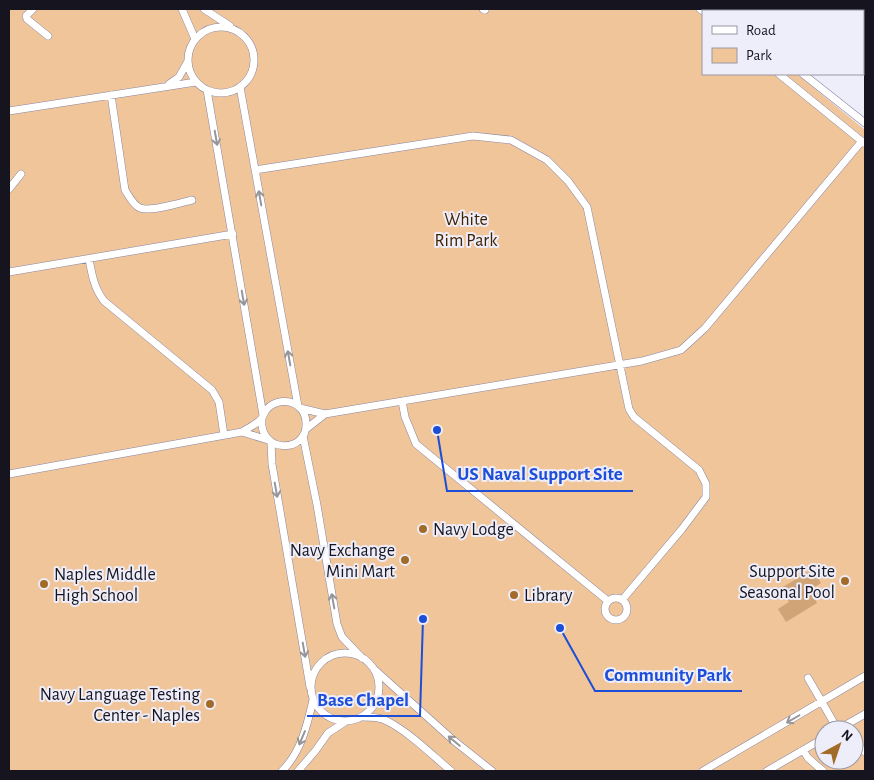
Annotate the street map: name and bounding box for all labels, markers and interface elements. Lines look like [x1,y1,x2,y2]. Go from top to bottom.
legend [702,10,864,75]
text: Road [746,23,776,38]
text: Park [746,48,772,63]
one-way arrow [211,130,221,146]
one-way arrow [255,190,265,206]
park label: White Rim Park [435,211,498,250]
one-way arrow [239,290,249,306]
one-way arrow [283,350,293,366]
callout: US Naval Support Site [447,457,633,491]
text: US Naval Support Site [457,465,623,484]
one-way arrow [272,482,282,498]
place label: Navy Lodge [433,521,514,539]
marker: Navy Lodge [417,523,429,535]
place label: Navy Exchange Mini Mart [290,542,395,581]
marker: Navy Exchange Mini Mart [399,554,411,566]
place label: Support Site Seasonal Pool [739,563,835,602]
place label: Naples Middle High School [54,566,156,605]
marker: Support Site Seasonal Pool [839,575,851,587]
marker: Naples Middle High School [38,578,50,590]
place label: Library [524,587,573,605]
marker: Library [508,589,520,601]
one-way arrow [328,593,338,609]
one-way arrow [300,642,310,658]
callout: Community Park [595,657,742,691]
text: Community Park [605,666,732,685]
callout: Base Chapel [307,682,420,716]
place label: Navy Language Testing Center - Naples [40,686,200,725]
text: Base Chapel [317,691,409,710]
marker: Navy Language Testing Center - Naples [204,698,216,710]
one-way arrow [786,714,801,724]
north arrow [814,720,864,770]
text: N [838,727,855,744]
one-way arrow [297,730,307,745]
one-way arrow [448,736,461,747]

